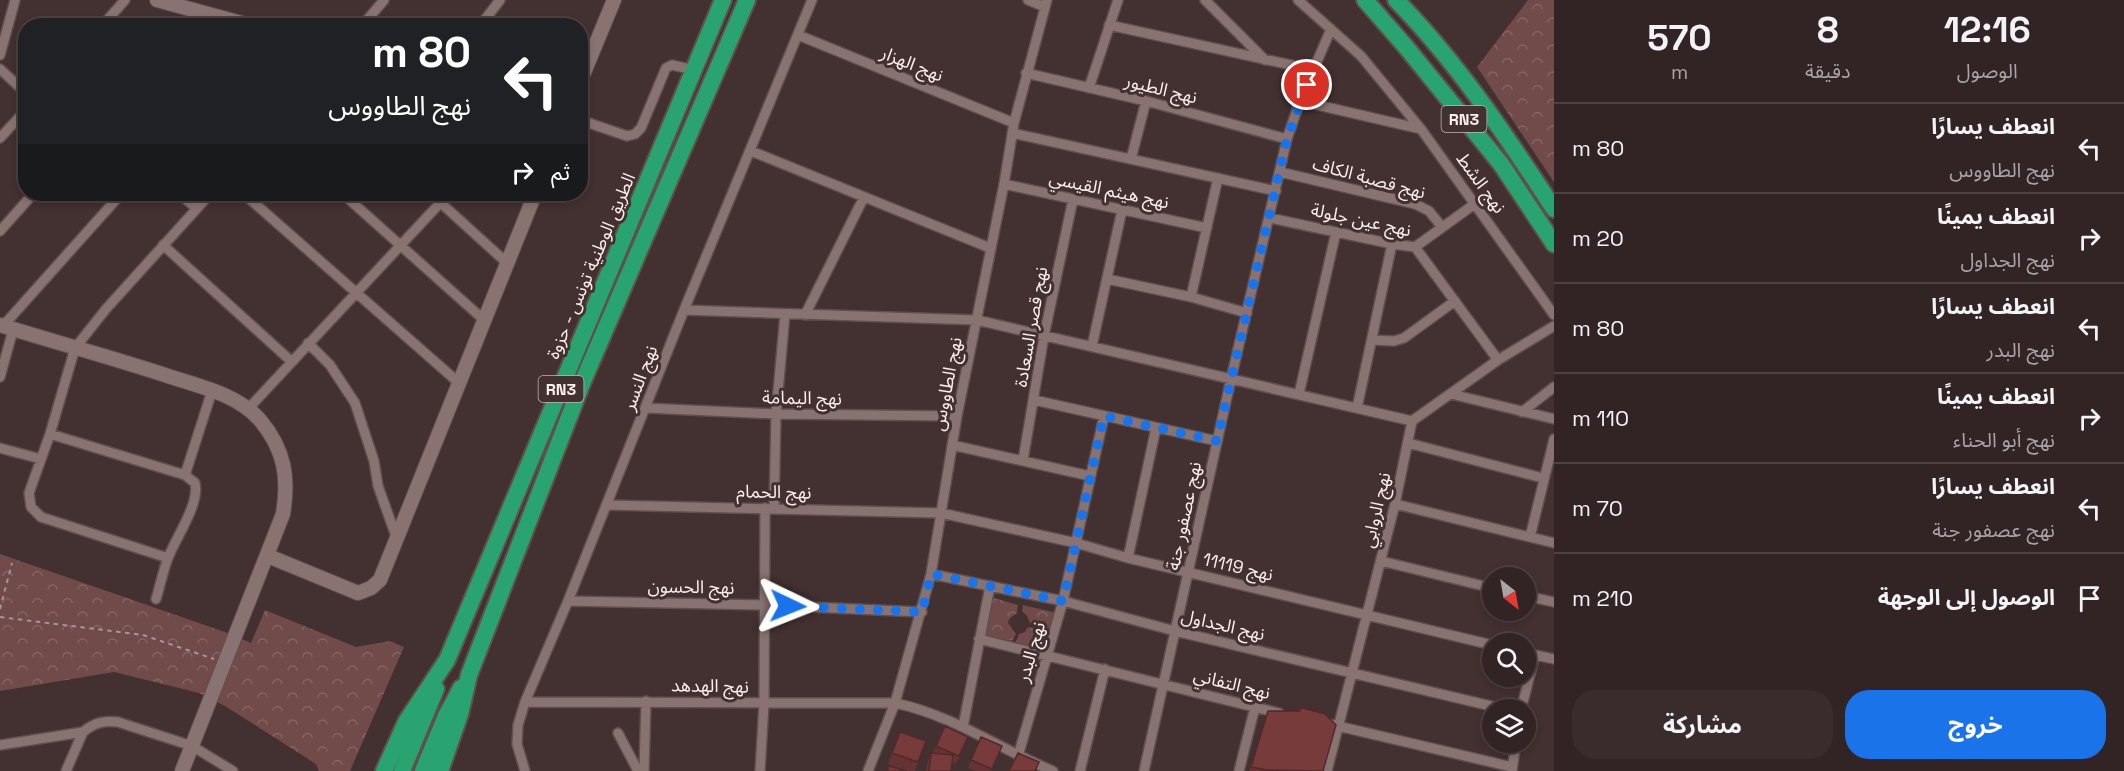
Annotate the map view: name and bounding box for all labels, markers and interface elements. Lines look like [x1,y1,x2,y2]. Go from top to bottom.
text: 8 [1817,7,1839,53]
text: 12:16 [1944,7,2031,53]
text: 570 [1647,15,1712,61]
text: 80 m [372,26,471,79]
street label: نهج الهزار [876,40,947,88]
icon: left [492,42,570,120]
text: دقيقة [1805,58,1851,84]
text: الوصول [1957,58,2018,84]
pin [1281,59,1332,110]
text: m [1671,59,1688,85]
street label: نهج الطيور [1121,68,1200,111]
icon: arrive [1290,68,1323,101]
text: نهج الطاووس [328,88,471,123]
road number: RN3 [1442,106,1486,132]
text: انعطف يسارًا [1931,112,2055,140]
icon: left [2073,132,2106,165]
text: 80 m [1572,134,1624,162]
street label: نهج الشط [1450,148,1511,219]
street label: نهج قصبة الكاف [1310,151,1428,206]
icon: right [506,156,539,189]
text: نهج الطاووس [1949,157,2055,183]
text: ثم [551,158,570,186]
street label: نهج هيثم القيسي [1047,166,1171,216]
street label: الطريق الوطنية تونس - حزوة [541,169,640,362]
street label: نهج عين جلولة [1309,198,1413,243]
text: انعطف يمينًا [1937,202,2055,230]
icon: right [2073,222,2106,255]
text: 20 m [1572,224,1624,252]
text: نهج الجداول [1960,247,2055,273]
street label: نهج قصر السعادة [1009,265,1054,389]
text: انعطف يسارًا [1931,292,2055,320]
icon: left [2073,312,2106,345]
text: 80 m [1572,314,1624,342]
street label: نهج الطاووس [926,335,969,433]
text: نهج البدر [1987,337,2055,363]
street label: نهج النسر [616,342,664,415]
road number: RN3 [538,376,584,402]
text: انعطف يمينًا [1937,382,2055,410]
street label: نهج اليمامة [762,385,842,412]
icon: right [2073,402,2106,435]
text: 110 m [1572,404,1629,432]
text: نهج أبو الحناء [1953,427,2055,453]
street label: نهج عصفور جنة [1161,459,1208,573]
street label: نهج الروابي [1356,470,1397,550]
text: انعطف يسارًا [1931,472,2055,500]
street label: نهج الحمام [736,479,812,507]
icon: left [2073,492,2106,525]
text: 70 m [1572,494,1623,522]
text: نهج عصفور جنة [1932,517,2055,543]
street label: نهج 11119 [1200,547,1275,588]
north arrow [1482,567,1536,621]
map controls [1482,567,1536,753]
street label: نهج الحسون [647,574,735,601]
position arrow [756,574,820,638]
icon: arrive [2073,582,2106,615]
text: الوصول إلى الوجهة [1878,583,2055,611]
text: 210 m [1572,584,1633,612]
street label: نهج الجداول [1179,604,1267,647]
street label: نهج البدر [1011,619,1052,686]
button: search [1482,633,1536,687]
street label: نهج التفاني [1191,663,1273,706]
street label: نهج الهدهد [671,673,749,700]
button: مشاركة [1572,690,1833,759]
button: خروج [1845,690,2106,759]
button: layers [1482,699,1536,753]

